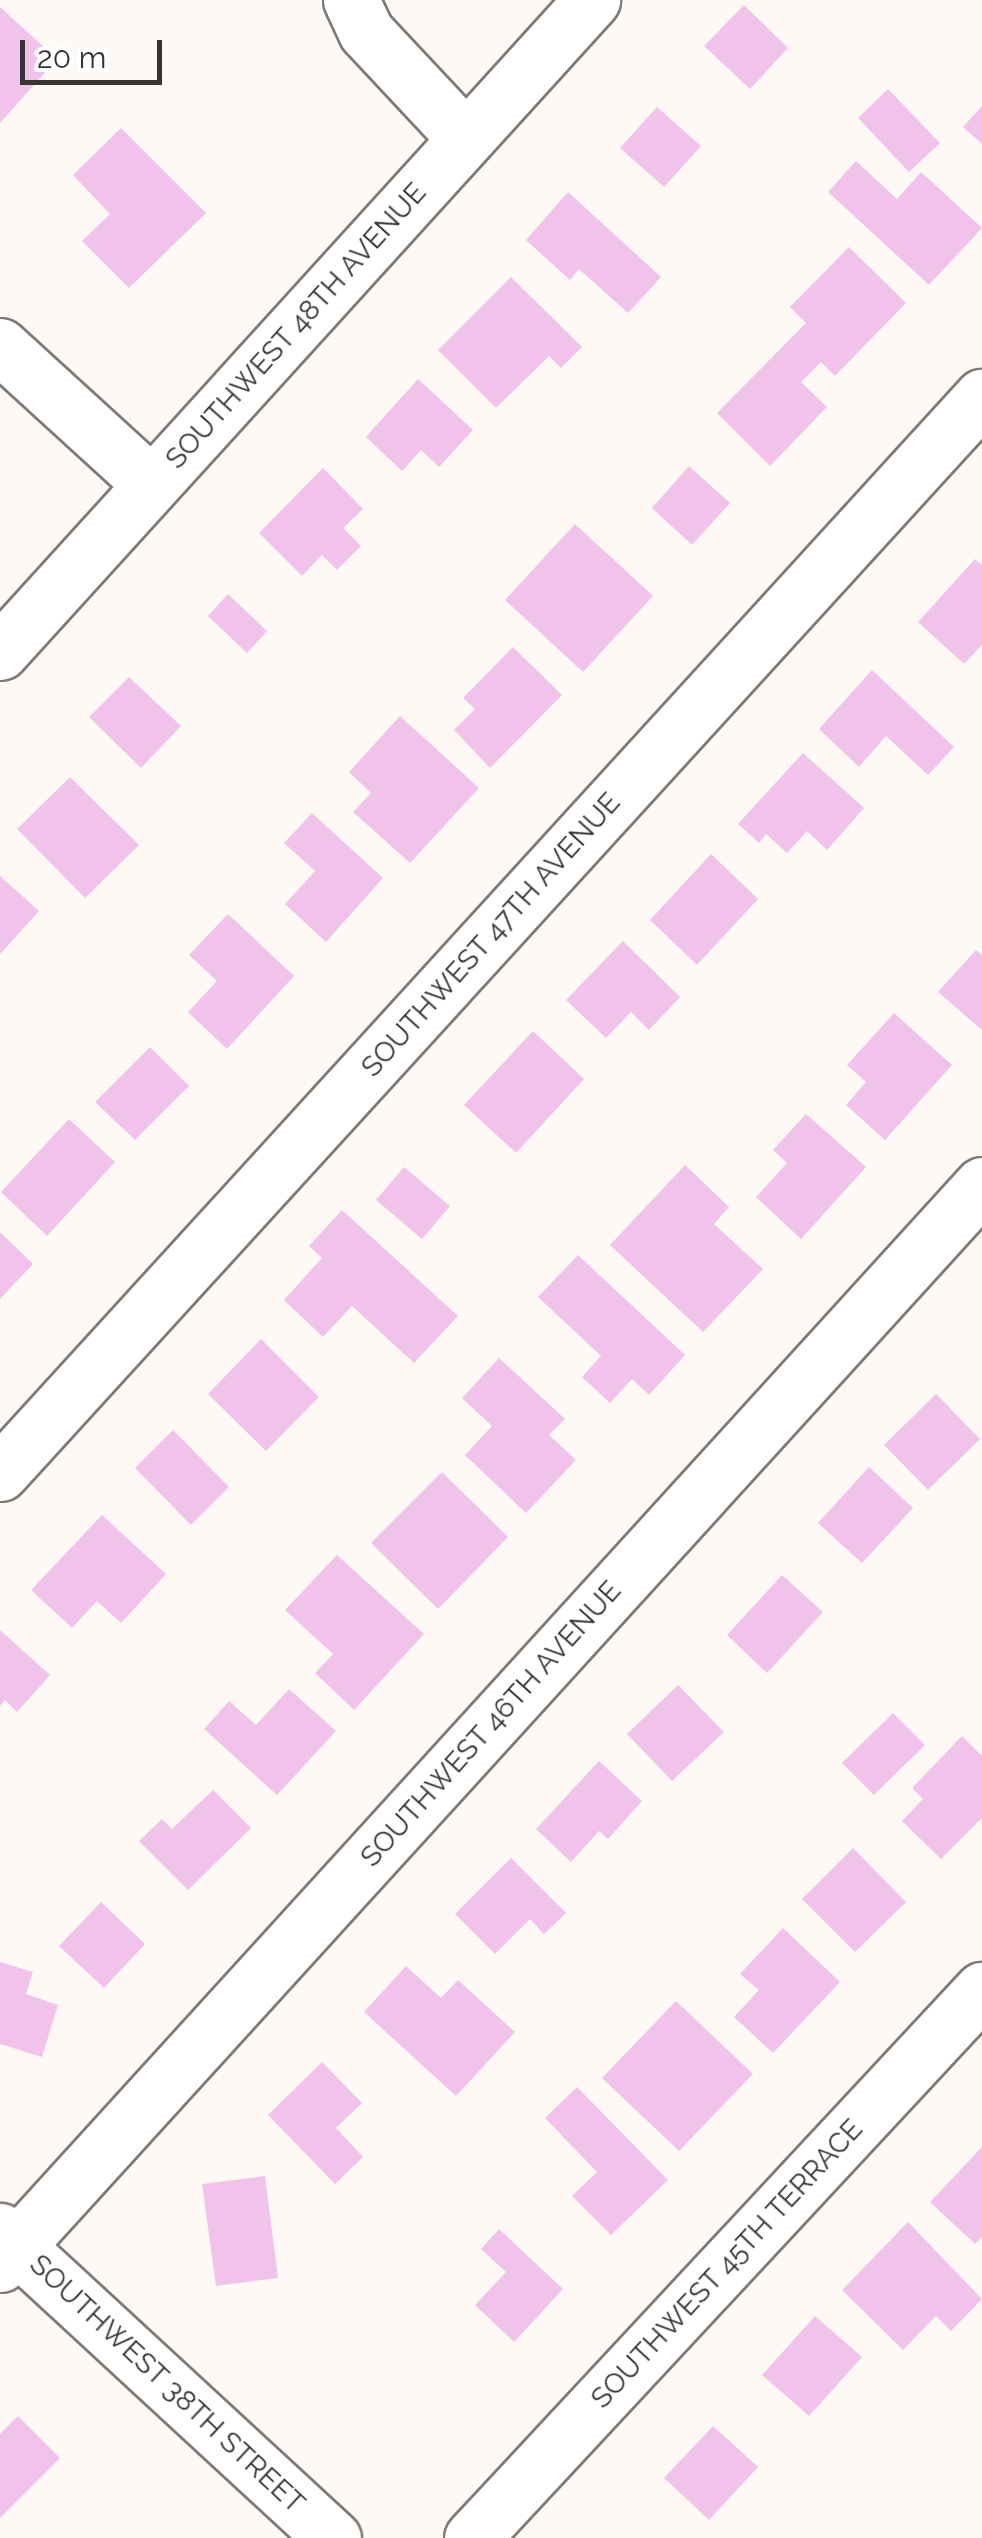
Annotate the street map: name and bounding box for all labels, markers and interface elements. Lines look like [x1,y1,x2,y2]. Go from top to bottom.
scale bar [25,20,168,82]
text: 20 m [37,40,106,75]
street label: SOUTHWEST 48TH AVENUE [158,176,434,476]
street label: SOUTHWEST 47TH AVENUE [354,785,628,1085]
street label: SOUTHWEST 46TH AVENUE [353,1574,629,1874]
street label: SOUTHWEST 45TH TERRACE [584,2112,870,2416]
street label: SOUTHWEST 38TH STREET [22,2248,312,2520]

